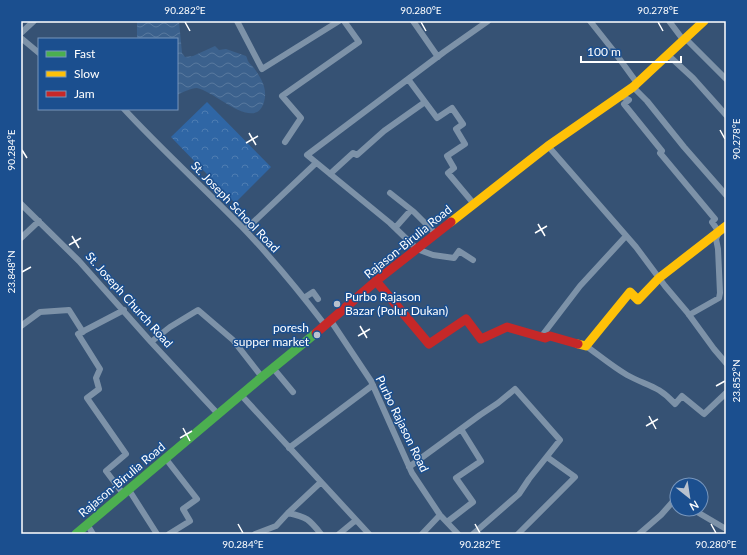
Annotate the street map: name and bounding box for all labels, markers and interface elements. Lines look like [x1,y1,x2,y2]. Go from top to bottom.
text: 90.282°E [164,4,206,16]
text: 90.280°E [400,4,442,16]
text: 90.278°E [637,4,679,16]
legend [38,38,178,110]
scale bar [581,38,681,64]
text: 100 m [587,44,621,59]
text: Fast [74,46,96,61]
text: Slow [74,66,100,81]
text: Jam [74,86,95,101]
text: 90.278°E [730,118,742,160]
text: 90.284°E [5,129,17,171]
street label: St. Joseph School Road [188,158,283,255]
street label: Rajason-Birulia Road [361,202,454,282]
street label: St. Joseph Church Road [83,249,176,351]
text: 23.848°N [5,250,17,294]
place label: Purbo Rajason Bazar (Polur Dukan) [345,289,448,318]
marker: Purbo Rajason Bazar (Polur Dukan) [332,299,342,309]
place label: poresh supper market [234,320,310,349]
marker: poresh supper market [312,330,322,340]
text: 23.852°N [730,359,742,403]
street label: Purbo Rajason Road [373,373,432,474]
street label: Rajason-Birulia Road [75,439,168,520]
north arrow [669,477,709,517]
text: N [687,498,701,514]
text: 90.284°E [222,538,264,550]
text: 90.282°E [459,538,501,550]
text: 90.280°E [695,538,737,550]

